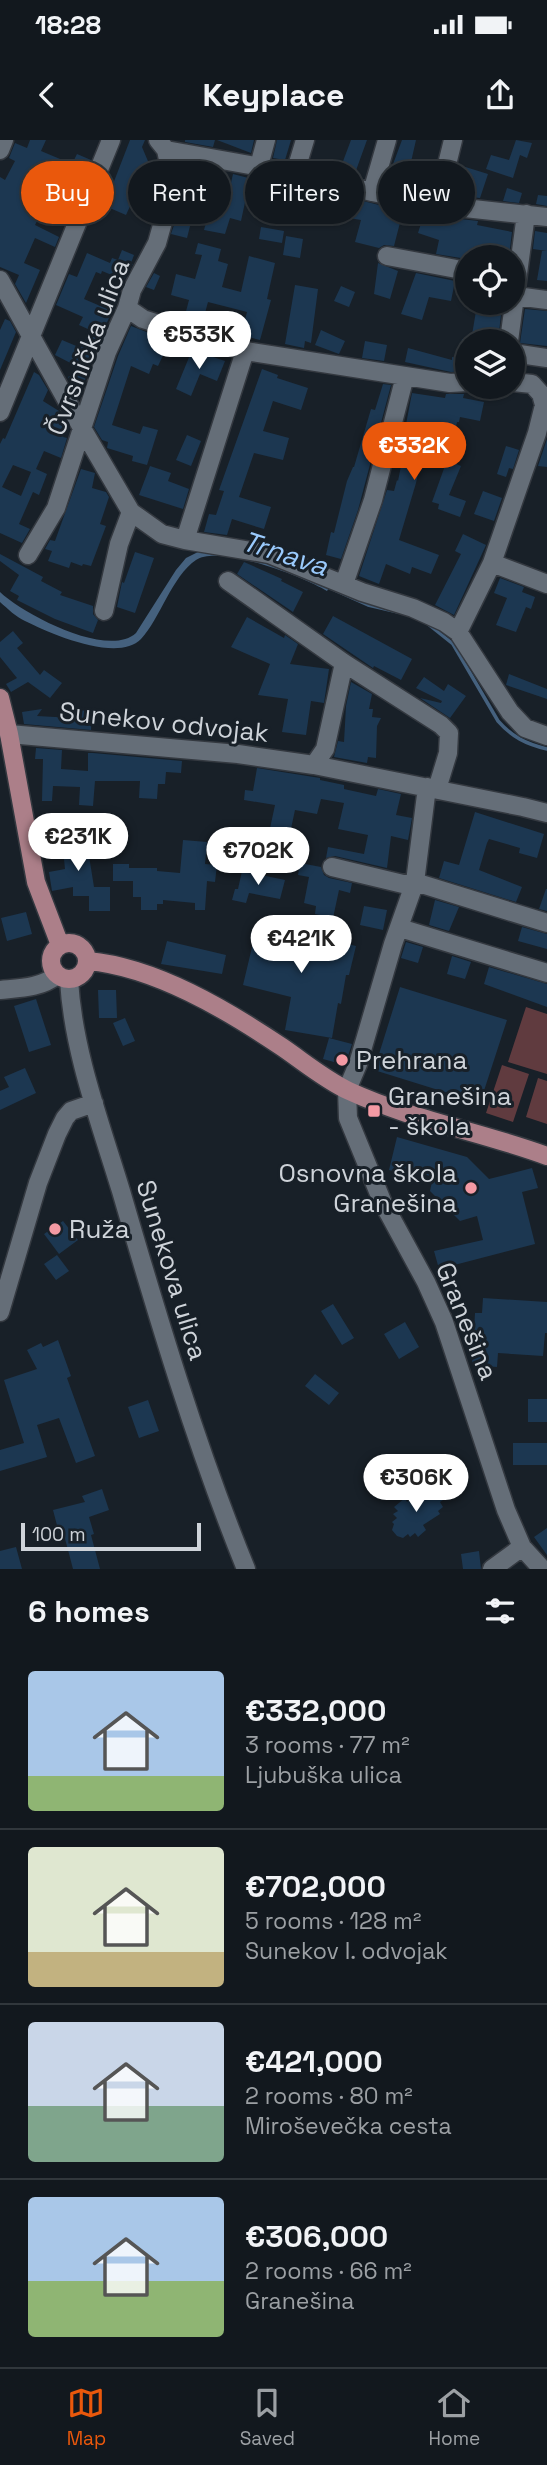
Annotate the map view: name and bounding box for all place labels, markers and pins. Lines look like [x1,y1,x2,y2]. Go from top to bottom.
pin: €533K [150,312,248,371]
pin: €332K [365,422,463,482]
pin: €231K [29,814,127,873]
pin: €702K [209,828,307,887]
pin: €421K [252,916,350,975]
place label: Prehrana [356,1043,468,1077]
marker: Prehrana [334,1052,350,1068]
place label: Granešina - škola [388,1079,512,1143]
marker: Granešina - škola [366,1103,382,1119]
place label: Osnovna škola Granešina [278,1156,457,1220]
marker: Osnovna škola Granešina [463,1180,479,1196]
place label: Ruža [69,1212,130,1246]
marker: Ruža [47,1221,63,1237]
pin: €306K [367,1454,465,1514]

